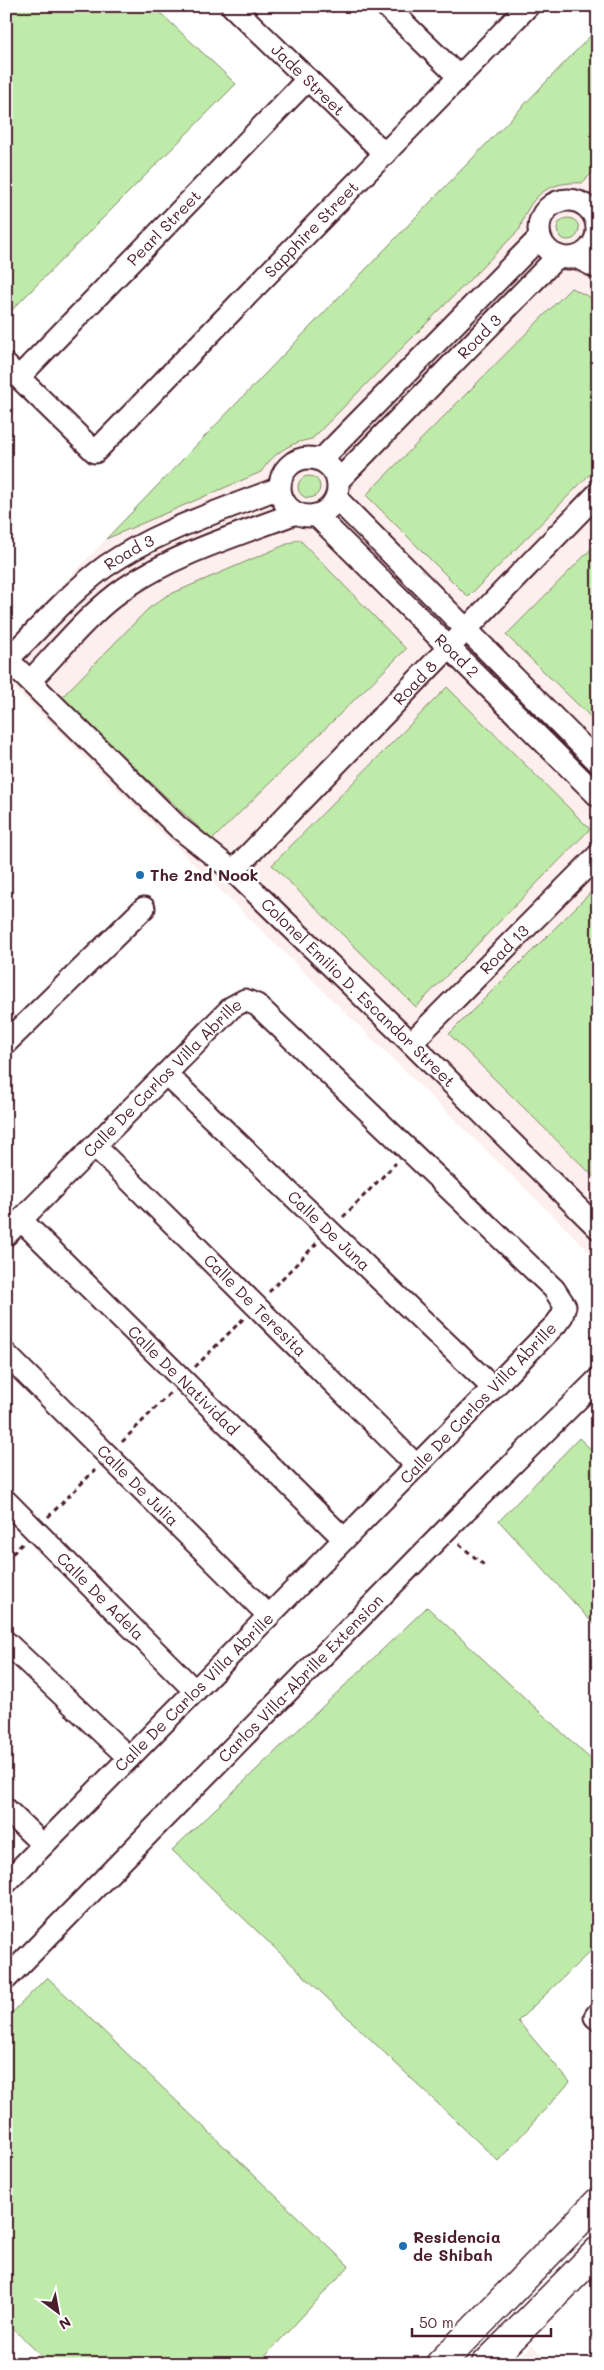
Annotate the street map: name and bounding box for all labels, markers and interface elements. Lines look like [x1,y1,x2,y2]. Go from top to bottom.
street label: Jade Street [267,39,350,120]
street label: Sapphire Street [259,176,363,282]
street label: Pearl Street [122,185,205,270]
street label: Road 3 [452,309,505,363]
street label: Road 3 [100,529,157,574]
street label: Road 2 [431,629,484,682]
street label: Road 8 [388,655,441,709]
place label: The 2nd Nook [150,864,258,885]
marker: The 2nd Nook [134,869,146,881]
street label: Colonel Emilio D. Escandor Street [257,893,460,1091]
street label: Road 13 [475,920,533,978]
street label: Calle De Carlos Villa Abrille [78,993,245,1161]
street label: Calle De Juna [284,1186,375,1275]
street label: Calle De Teresita [200,1249,312,1361]
street label: Calle De Carlos Villa Abrille [395,1317,560,1488]
street label: Calle De Natividad [124,1320,244,1439]
street label: Calle De Julia [93,1440,183,1530]
street label: Calle De Adela [53,1547,149,1644]
street label: Carlos Villa-Abrille Extension [213,1589,387,1767]
street label: Calle De Carlos Villa Abrille [110,1608,278,1776]
place label: Residencia de Shibah [413,2226,501,2265]
marker: Residencia de Shibah [397,2240,409,2252]
north arrow [32,2288,82,2338]
scale bar [412,2305,550,2337]
text: 50 m [419,2312,454,2332]
text: N [56,2313,75,2334]

